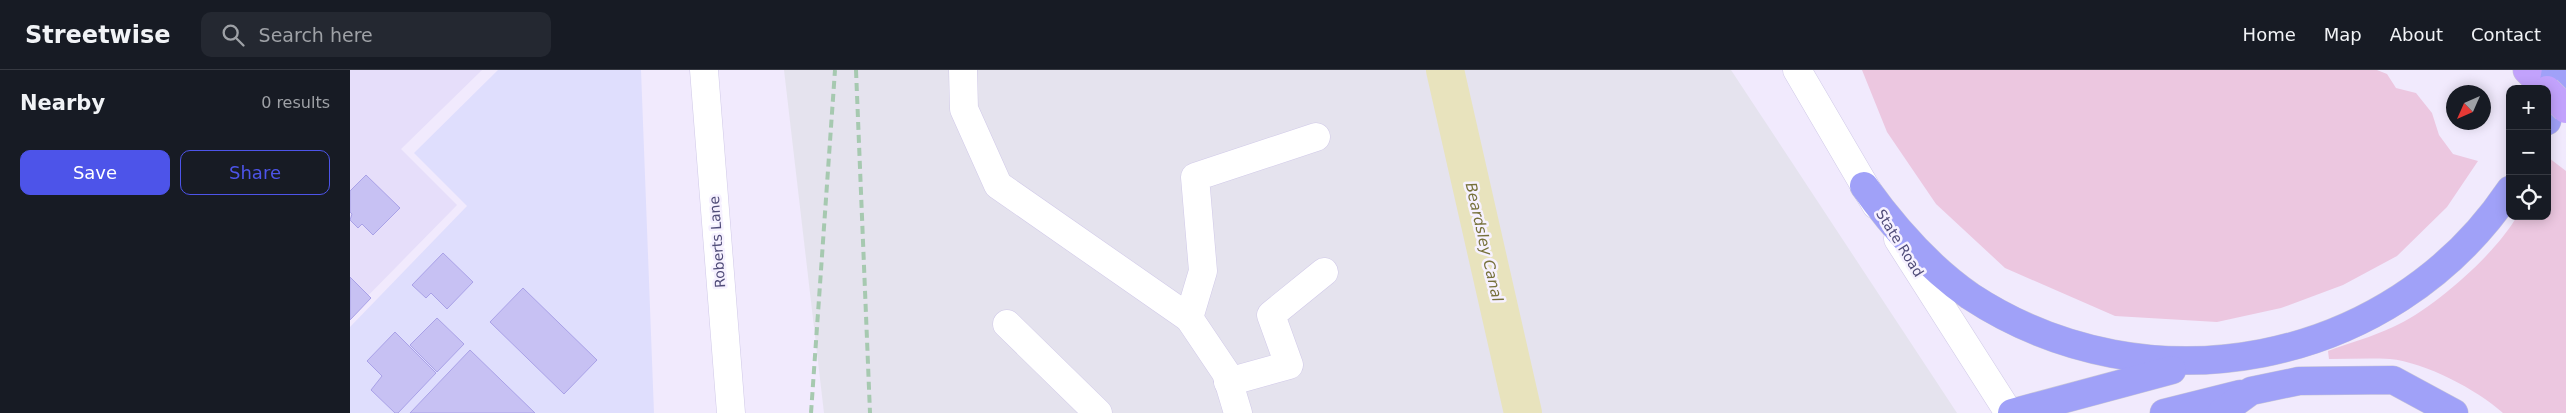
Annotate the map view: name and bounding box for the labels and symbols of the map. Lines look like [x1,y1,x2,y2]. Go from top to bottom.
north arrow [2446,85,2491,130]
water label: Beardsley Canal [1462,181,1507,304]
street label: Roberts Lane [706,196,728,288]
street label: State Road [1873,206,1927,280]

